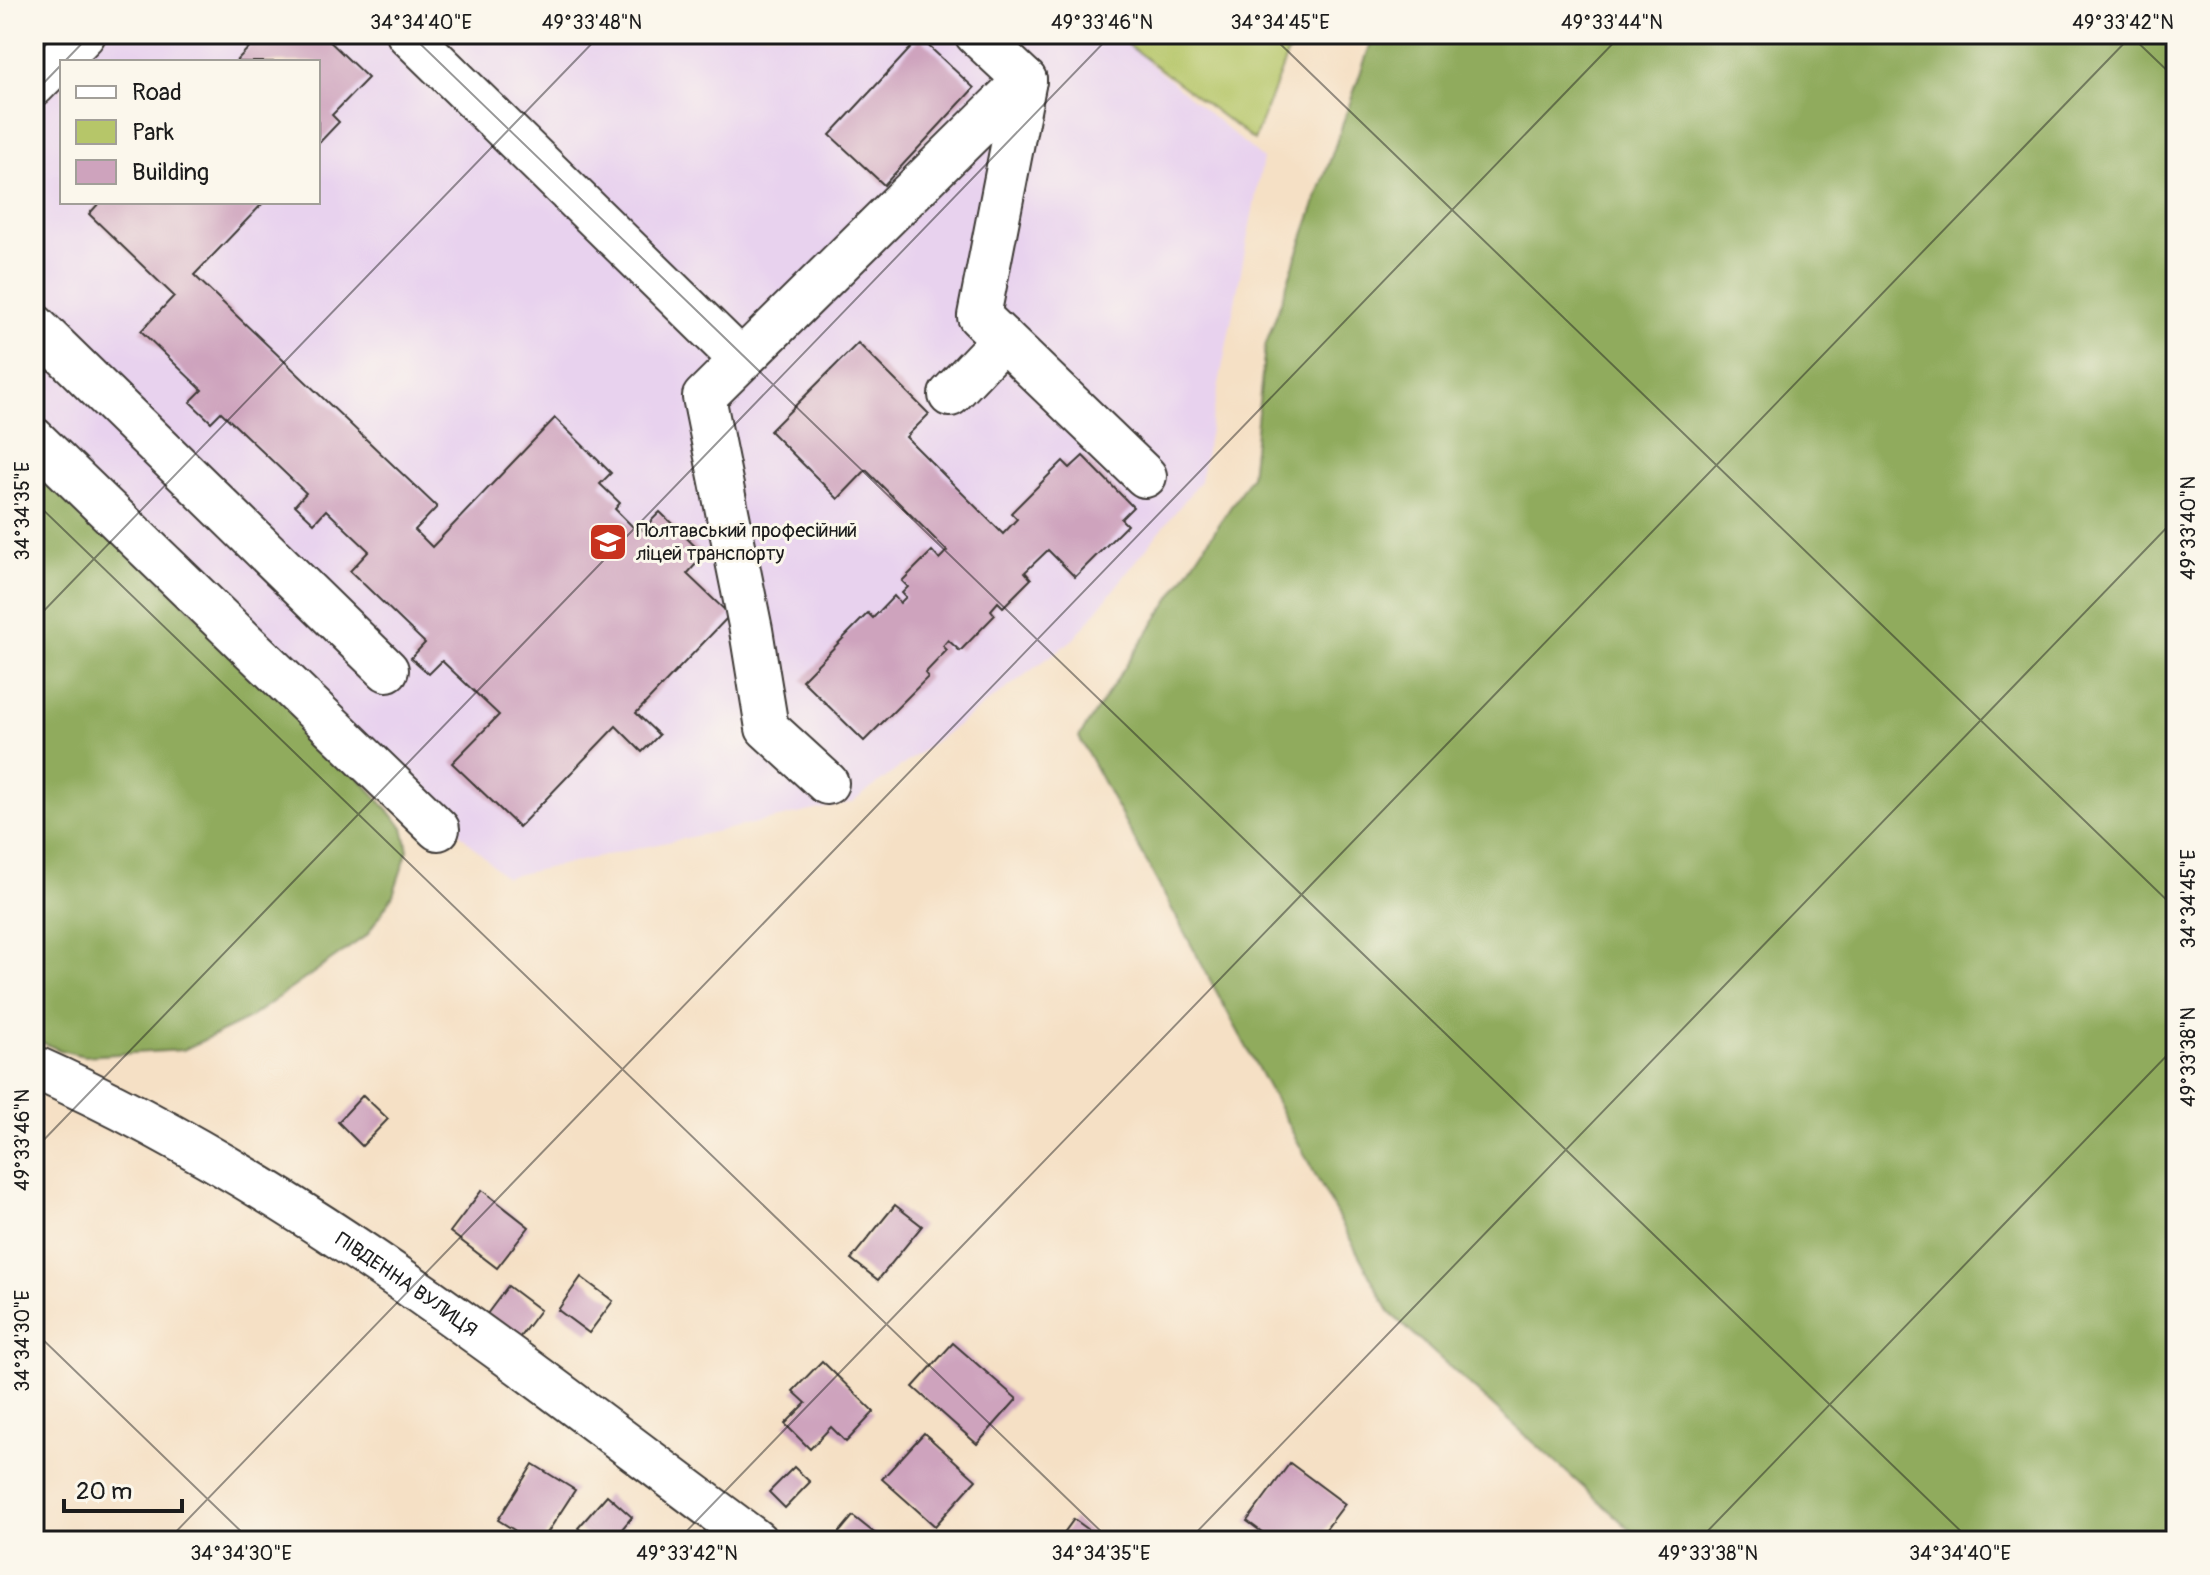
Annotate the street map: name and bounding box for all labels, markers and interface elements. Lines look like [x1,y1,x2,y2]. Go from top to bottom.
text: 34°34'40"E [370,10,472,35]
text: 49°33'48"N [542,10,642,35]
text: 49°33'46"N [1051,10,1153,35]
text: 34°34'45"E [1230,10,1330,35]
text: 49°33'44"N [1561,10,1663,35]
text: 49°33'42"N [2072,10,2174,35]
legend [60,60,320,204]
text: Road [132,78,182,107]
text: Park [132,118,174,147]
text: Building [132,158,209,187]
text: 34°34'35"E [10,462,35,560]
text: 49°33'40"N [2176,476,2201,580]
place label: Полтавський професійний ліцей транспорту [636,518,857,566]
school or university icon: Полтавський професійний ліцей транспорту [587,521,629,563]
text: 34°34'45"E [2176,849,2201,949]
text: 49°33'38"N [2176,1007,2201,1107]
text: 49°33'46"N [10,1089,35,1191]
street label: ПІВДЕННА ВУЛИЦЯ [331,1226,483,1342]
text: 34°34'30"E [10,1290,35,1392]
scale bar [64,1463,182,1513]
text: 20 m [76,1477,132,1506]
text: 34°34'30"E [190,1541,292,1566]
text: 49°33'42"N [636,1541,738,1566]
text: 34°34'35"E [1052,1541,1150,1566]
text: 49°33'38"N [1658,1541,1758,1566]
text: 34°34'40"E [1909,1541,2011,1566]

